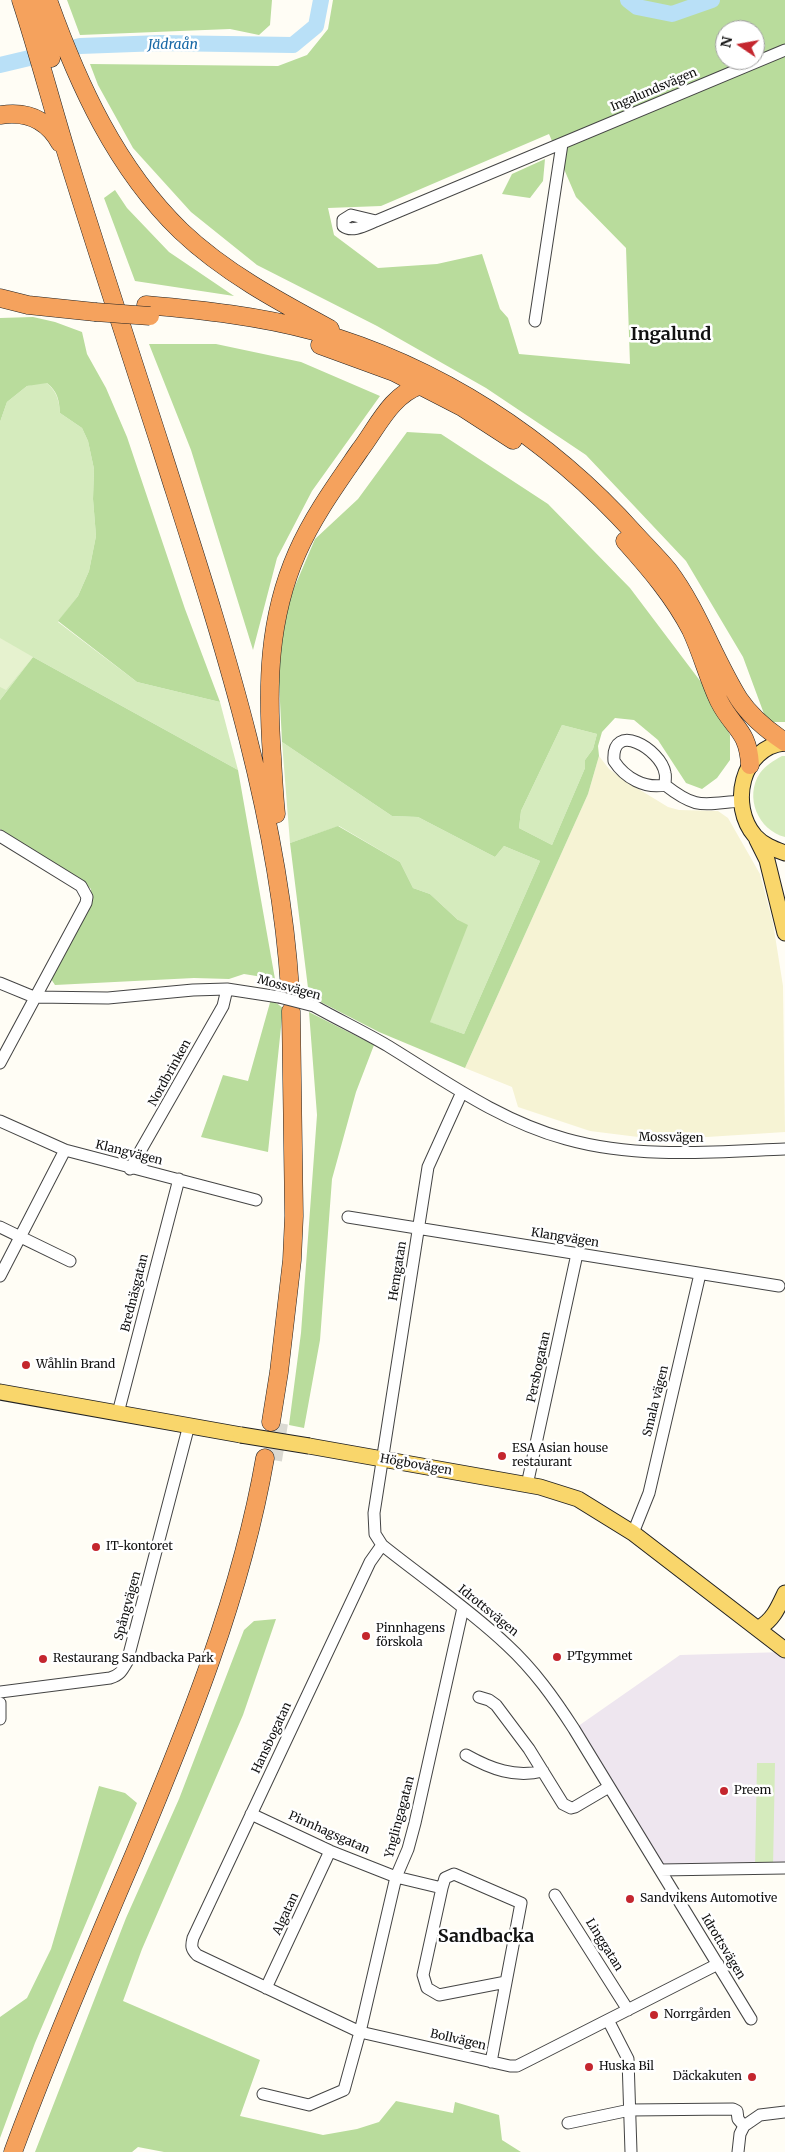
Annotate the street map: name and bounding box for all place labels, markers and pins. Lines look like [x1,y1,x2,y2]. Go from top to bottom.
place label: Wåhlin Brand [36,1358,115,1372]
marker: Wåhlin Brand [20,1359,32,1371]
place label: ESA Asian house restaurant [512,1442,608,1470]
marker: ESA Asian house restaurant [496,1450,508,1462]
place label: IT-kontoret [106,1540,173,1554]
marker: IT-kontoret [90,1541,102,1553]
place label: Pinnhagens förskola [376,1622,445,1650]
marker: Pinnhagens förskola [360,1630,372,1642]
place label: PTgymmet [567,1650,632,1664]
marker: PTgymmet [551,1651,563,1663]
place label: Restaurang Sandbacka Park [53,1652,214,1666]
marker: Restaurang Sandbacka Park [37,1653,49,1665]
place label: Preem [734,1784,771,1798]
marker: Preem [718,1785,730,1797]
place label: Sandvikens Automotive [640,1892,777,1906]
marker: Sandvikens Automotive [624,1893,636,1905]
place label: Norrgården [664,2008,731,2022]
marker: Norrgården [648,2009,660,2021]
place label: Huska Bil [599,2060,654,2074]
marker: Huska Bil [583,2061,595,2073]
place label: Däckakuten [673,2070,742,2084]
marker: Däckakuten [746,2071,758,2083]

